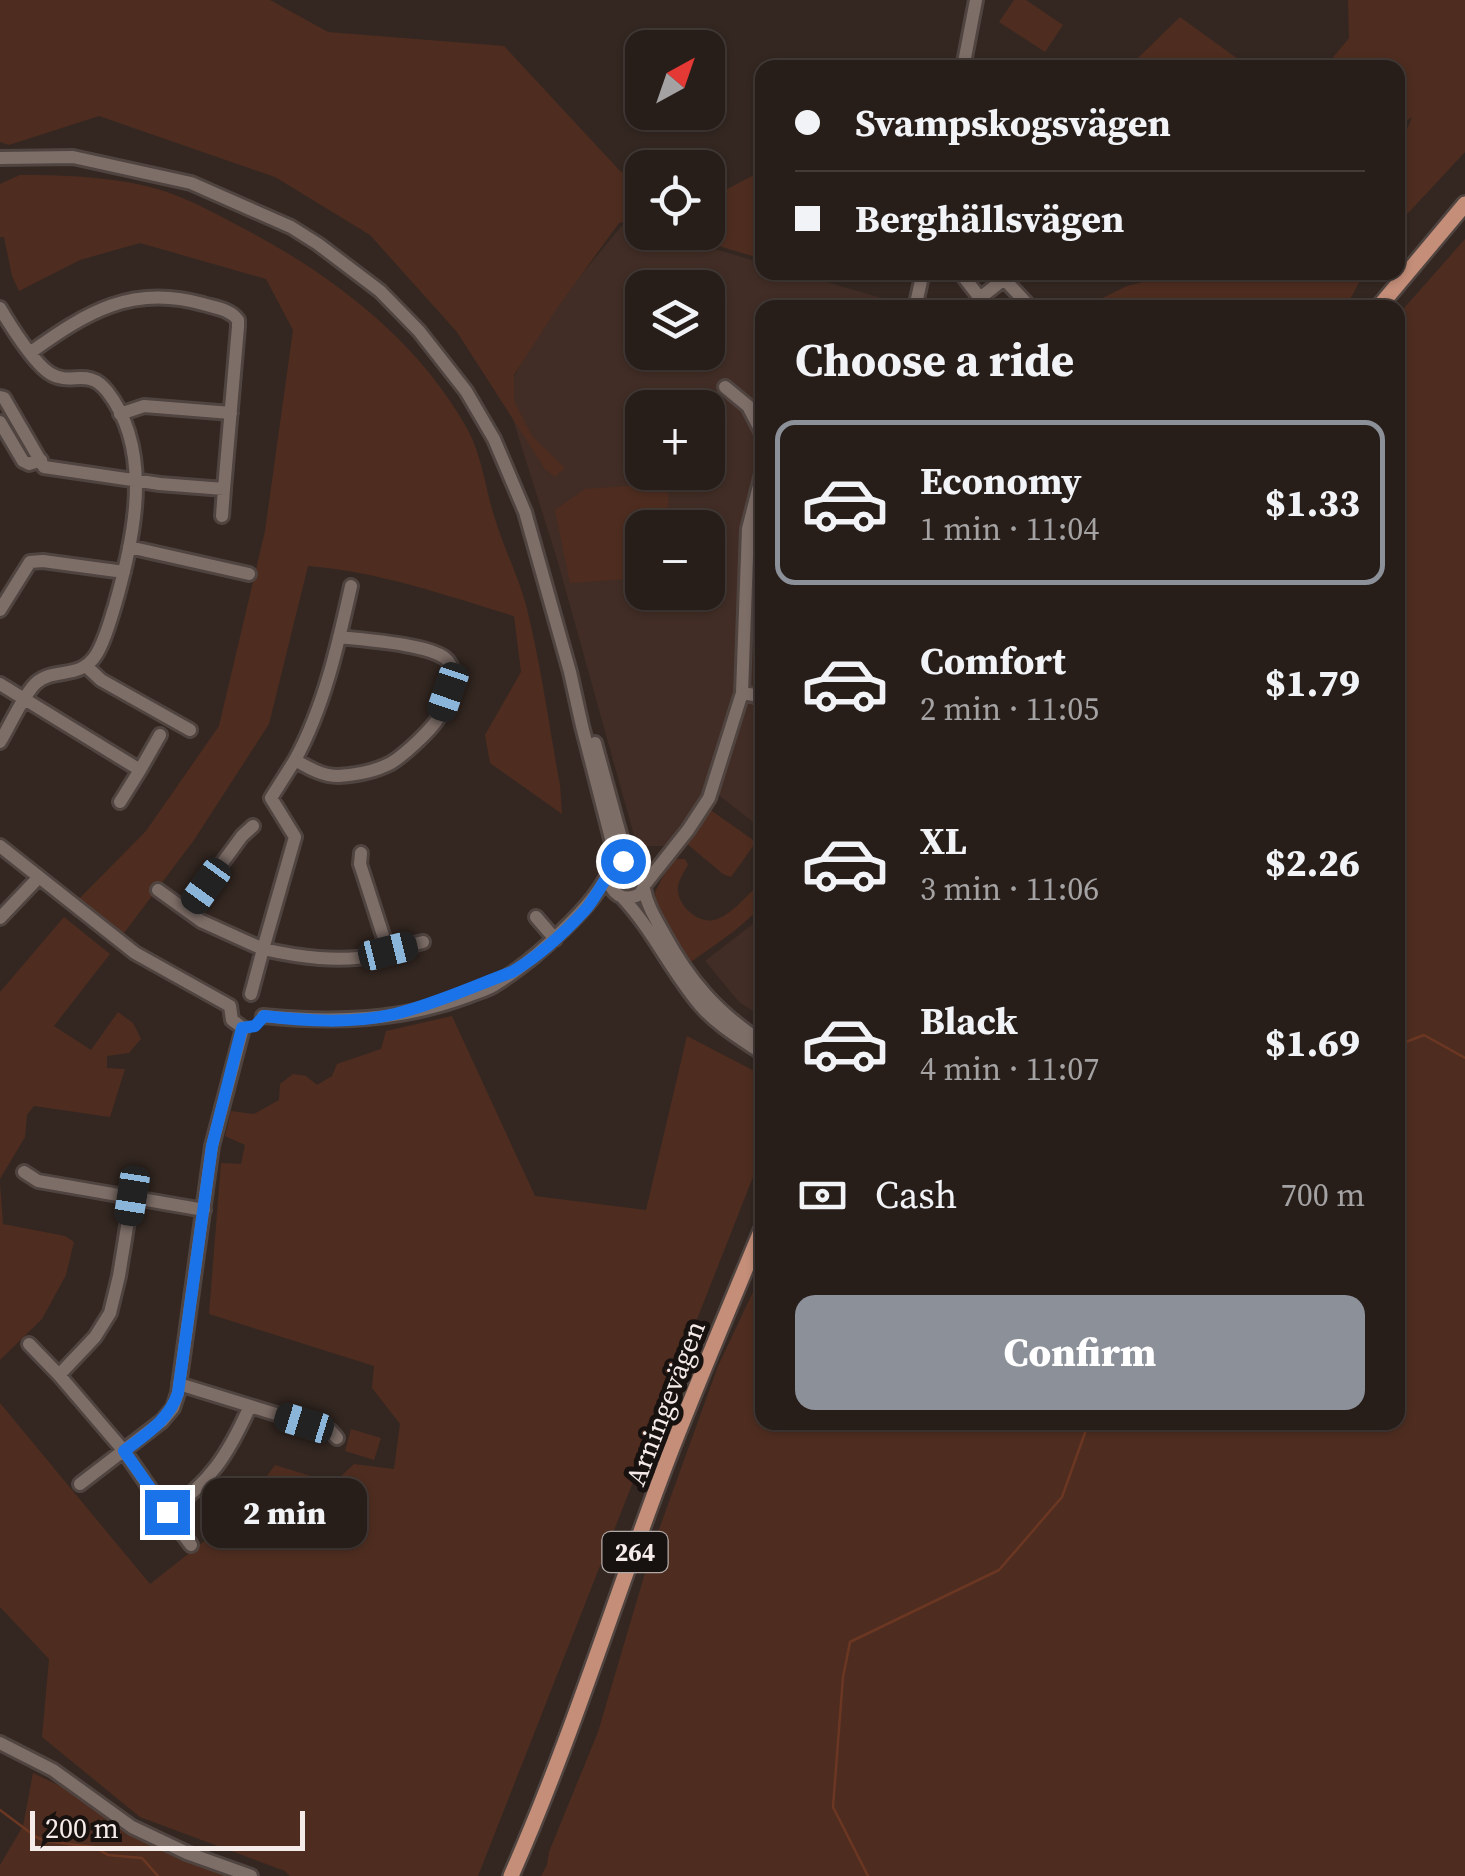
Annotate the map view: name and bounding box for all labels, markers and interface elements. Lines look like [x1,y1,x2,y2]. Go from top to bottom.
north arrow [625,30,725,130]
map controls [625,30,725,610]
text: Svampskogsvägen [855,97,1171,149]
button: locate [625,150,725,250]
text: Berghällsvägen [855,193,1124,245]
button: layers [625,270,725,370]
text: Choose a ride [795,329,1074,391]
button: + [625,390,725,490]
text: Economy [920,455,1082,507]
icon: car [800,458,890,548]
text: $1.33 [1265,477,1360,529]
text: 1 min · 11:04 [920,507,1099,551]
button: − [625,510,725,610]
text: Comfort [920,635,1066,687]
icon: car [800,638,890,728]
text: $1.79 [1265,657,1360,709]
car [424,659,472,725]
text: 2 min · 11:05 [920,687,1099,731]
text: XL [920,815,967,867]
icon: car [800,818,890,908]
text: $2.26 [1265,837,1360,889]
route start [601,839,646,884]
car [176,853,236,919]
text: 3 min · 11:06 [920,867,1099,911]
car [355,929,421,973]
text: Black [920,995,1018,1047]
icon: car [800,998,890,1088]
text: $1.69 [1265,1017,1360,1069]
text: 4 min · 11:07 [920,1047,1099,1091]
car [112,1164,152,1228]
icon: cash [795,1168,850,1223]
text: Cash [875,1169,957,1221]
text: 700 m [1281,1173,1365,1217]
button: Confirm [795,1295,1365,1410]
street label: Arningevägen [616,1315,714,1491]
car [271,1400,337,1446]
callout: 2 min [202,1477,367,1547]
route end [145,1490,190,1535]
text: 2 min [243,1491,326,1535]
road number: 264 [602,1532,668,1572]
scale bar [30,1806,305,1850]
text: 200 m [45,1809,119,1847]

